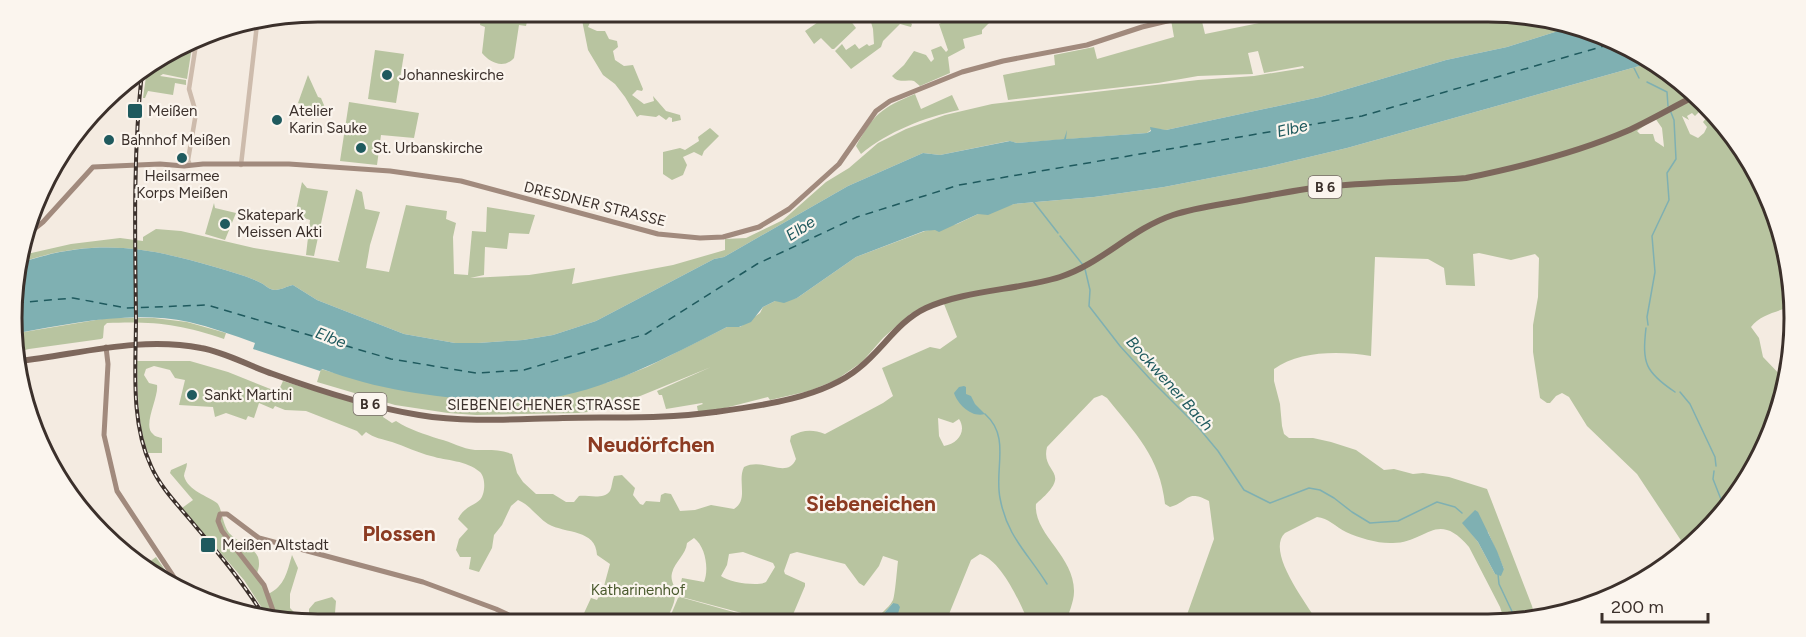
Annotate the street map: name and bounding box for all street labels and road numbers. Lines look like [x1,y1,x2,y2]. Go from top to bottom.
road number: B 6 [1308,176,1342,198]
street label: DRESDNER STRASSE [522,178,668,230]
road number: B 6 [354,393,386,415]
street label: SIEBENEICHENER STRASSE [447,396,641,414]

